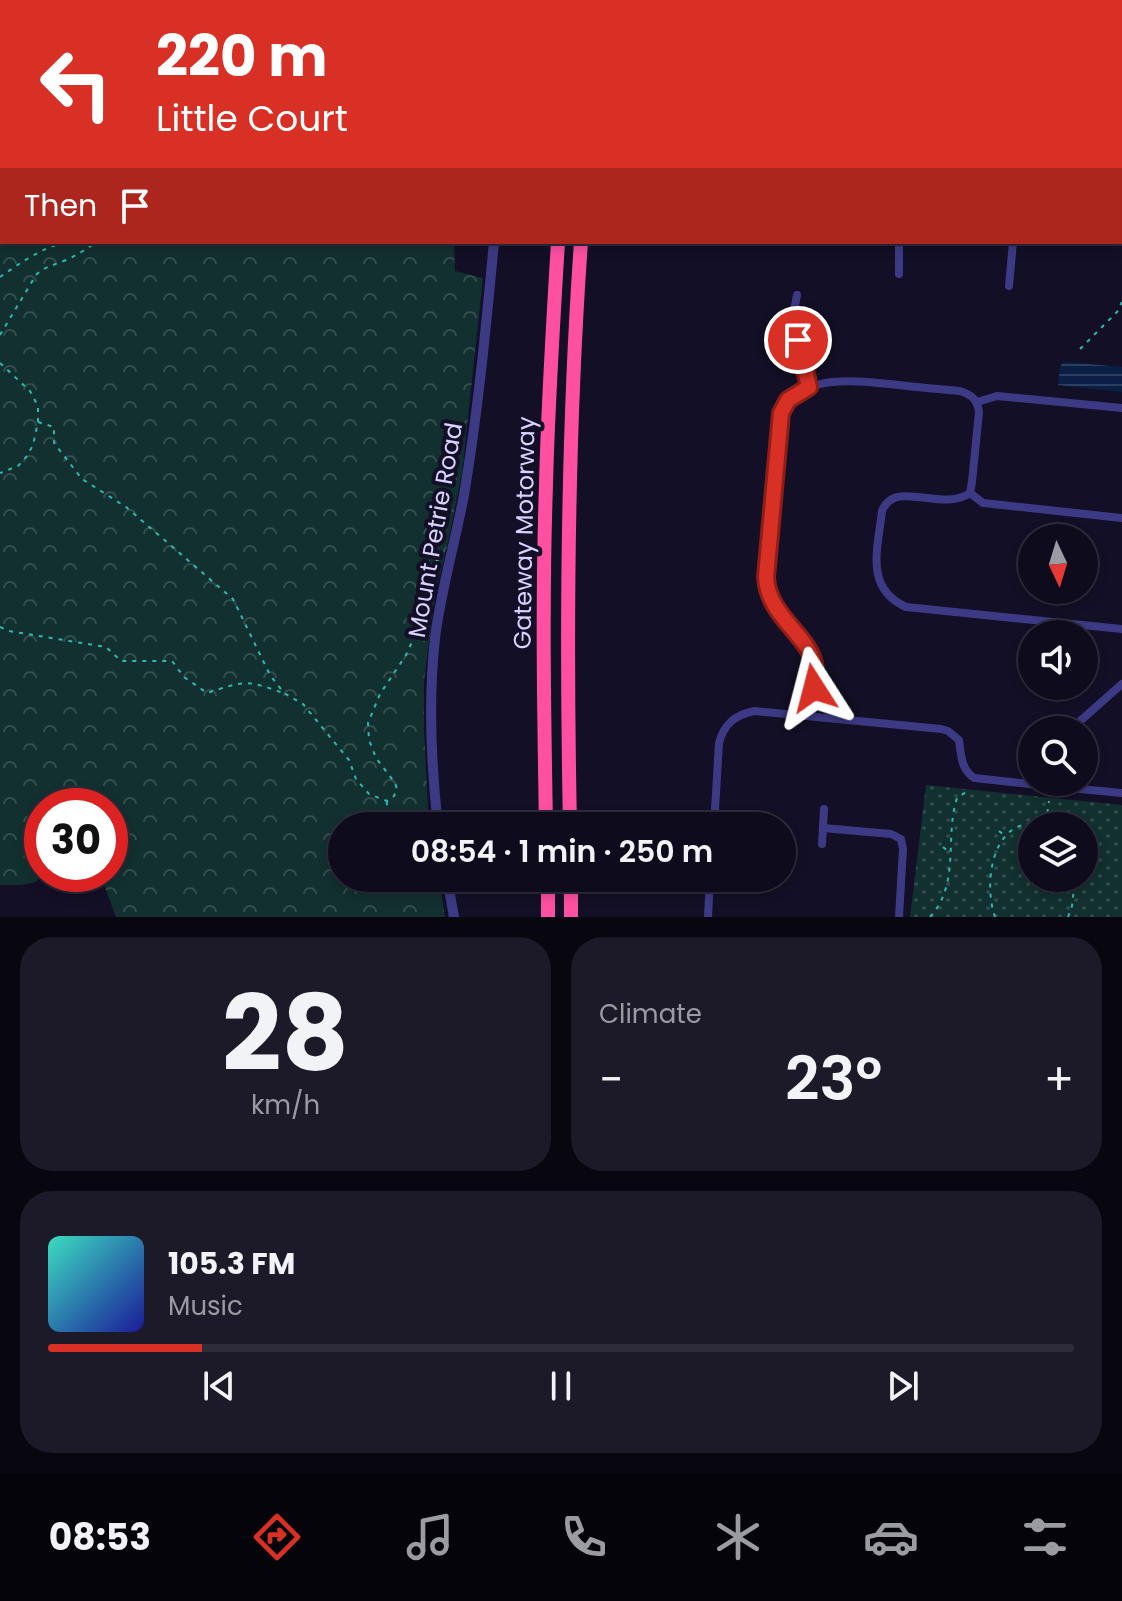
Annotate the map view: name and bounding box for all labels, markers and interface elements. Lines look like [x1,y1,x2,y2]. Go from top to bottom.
text: 220 m [156,17,328,96]
icon: left [24,32,128,136]
text: Little Court [156,93,348,144]
text: Then [24,184,97,227]
icon: arrive [113,184,157,228]
pin [764,306,832,374]
icon: arrive [776,318,820,362]
street label: Gateway Motorway [505,416,543,650]
street label: Mount Petrie Road [400,420,470,640]
north arrow [1018,524,1098,604]
map controls [1018,524,1098,892]
button: sound [1018,620,1098,700]
position arrow [772,646,856,730]
button: search [1018,716,1098,796]
speed limit sign: 30 [24,788,128,892]
button: layers [1018,812,1098,892]
text: 08:54 · 1 min · 250 m [411,830,713,873]
text: 28 [222,961,349,1106]
text: Climate [599,996,702,1032]
text: 23° [785,1037,882,1121]
text: − [599,1049,623,1110]
text: + [1044,1049,1074,1110]
text: km/h [251,1087,320,1123]
text: 105.3 FM [168,1242,295,1285]
text: Music [168,1288,243,1324]
icon: previous [197,1364,241,1408]
icon: pause [539,1364,583,1408]
icon: next [881,1364,925,1408]
icon: directions [249,1509,305,1565]
icon: music [402,1509,458,1565]
icon: phone [556,1509,612,1565]
icon: climate [710,1509,766,1565]
icon: car [863,1509,919,1565]
icon: filters [1017,1509,1073,1565]
text: 08:53 [49,1512,151,1563]

